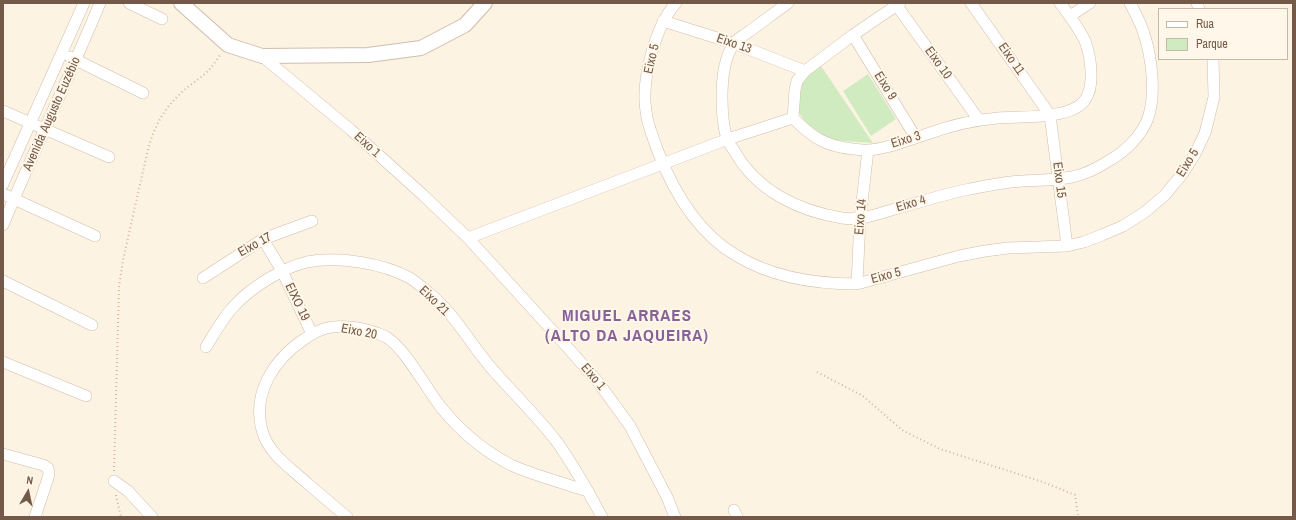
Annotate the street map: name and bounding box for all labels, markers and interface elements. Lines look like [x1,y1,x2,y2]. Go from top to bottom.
legend [1158,8,1288,60]
text: Rua [1196,16,1214,32]
street label: Eixo 13 [714,31,754,57]
text: Parque [1196,36,1228,52]
street label: Eixo 11 [994,40,1028,78]
street label: Eixo 5 [641,43,663,75]
street label: Eixo 10 [921,44,955,82]
street label: Avenida Augusto Euzébio [20,55,84,173]
street label: Eixo 9 [870,69,900,103]
street label: Eixo 3 [889,128,923,152]
street label: Eixo 1 [351,129,383,161]
street label: Eixo 5 [1173,146,1203,180]
street label: Eixo 15 [1049,161,1069,199]
street label: Eixo 4 [894,192,928,216]
street label: Eixo 14 [852,198,870,236]
street label: Eixo 17 [235,229,275,261]
street label: Eixo 5 [869,265,903,287]
street label: EIXO 19 [281,280,313,324]
street label: Eixo 21 [416,283,452,319]
district label: MIGUEL ARRAES (ALTO DA JAQUEIRA) [545,306,709,346]
street label: Eixo 20 [340,321,378,343]
street label: Eixo 1 [577,360,609,394]
north arrow [8,472,48,512]
text: N [26,473,34,488]

